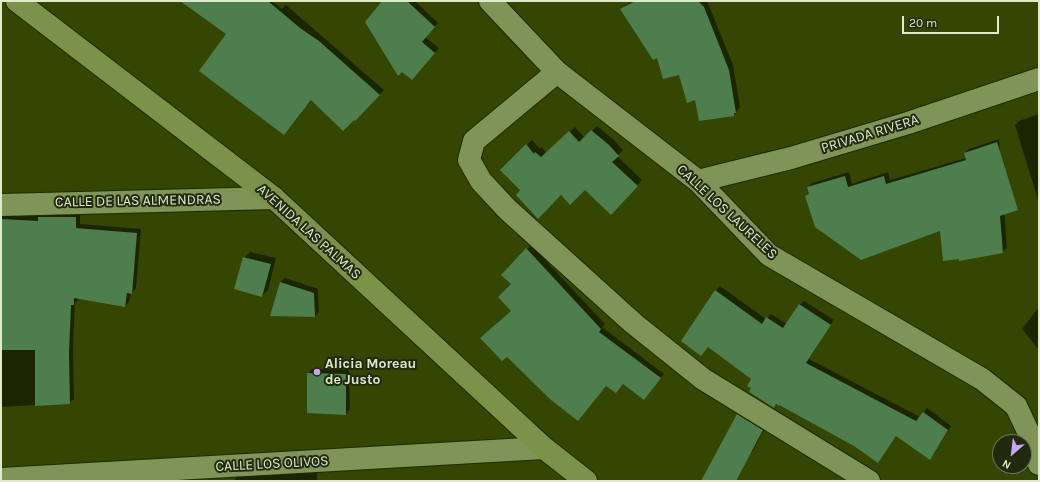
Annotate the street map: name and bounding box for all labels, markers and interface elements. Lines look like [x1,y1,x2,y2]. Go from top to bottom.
scale bar [904,8,1001,34]
text: 20 m [909,16,937,30]
street label: PRIVADA RIVERA [819,111,921,157]
street label: CALLE LOS LAURELES [673,161,781,263]
street label: AVENIDA LAS PALMAS [254,181,364,283]
street label: CALLE DE LAS ALMENDRAS [55,191,221,211]
place label: Alicia Moreau de Justo [325,356,416,388]
marker: Alicia Moreau de Justo [312,367,322,377]
north arrow [992,434,1032,474]
street label: CALLE LOS OLIVOS [215,453,329,475]
text: N [1000,457,1013,472]

